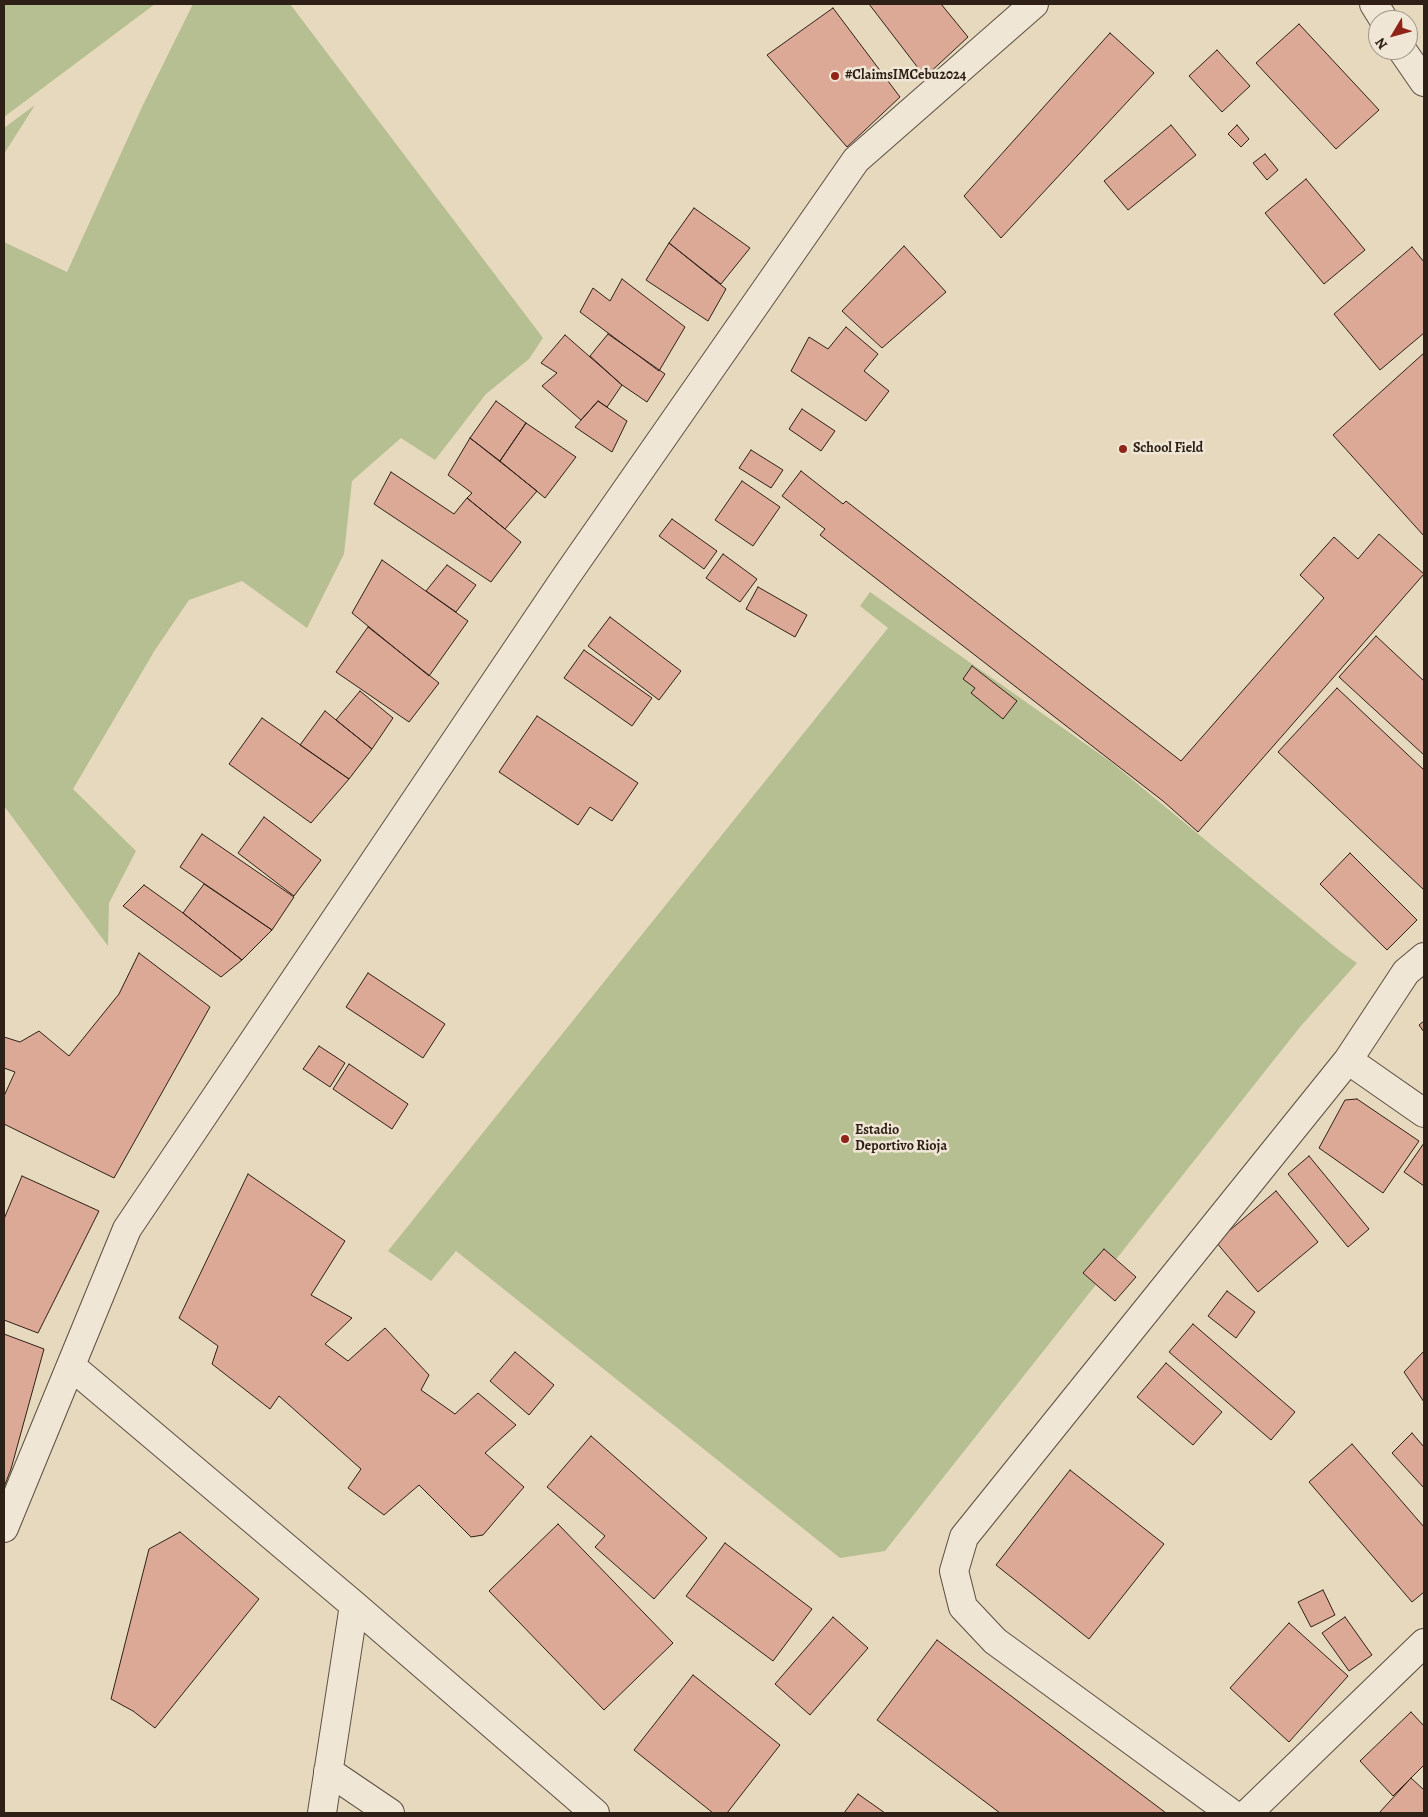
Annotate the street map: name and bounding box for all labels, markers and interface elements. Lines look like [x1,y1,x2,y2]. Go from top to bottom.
north arrow [1368,10,1418,60]
text: N [1371,34,1392,54]
place label: #ClaimsIMCebu2024 [845,68,966,84]
marker: #ClaimsIMCebu2024 [829,70,841,82]
place label: School Field [1133,441,1203,457]
marker: School Field [1117,443,1129,455]
place label: Estadio Deportivo Rioja [855,1123,947,1156]
marker: Estadio Deportivo Rioja [839,1133,851,1145]

